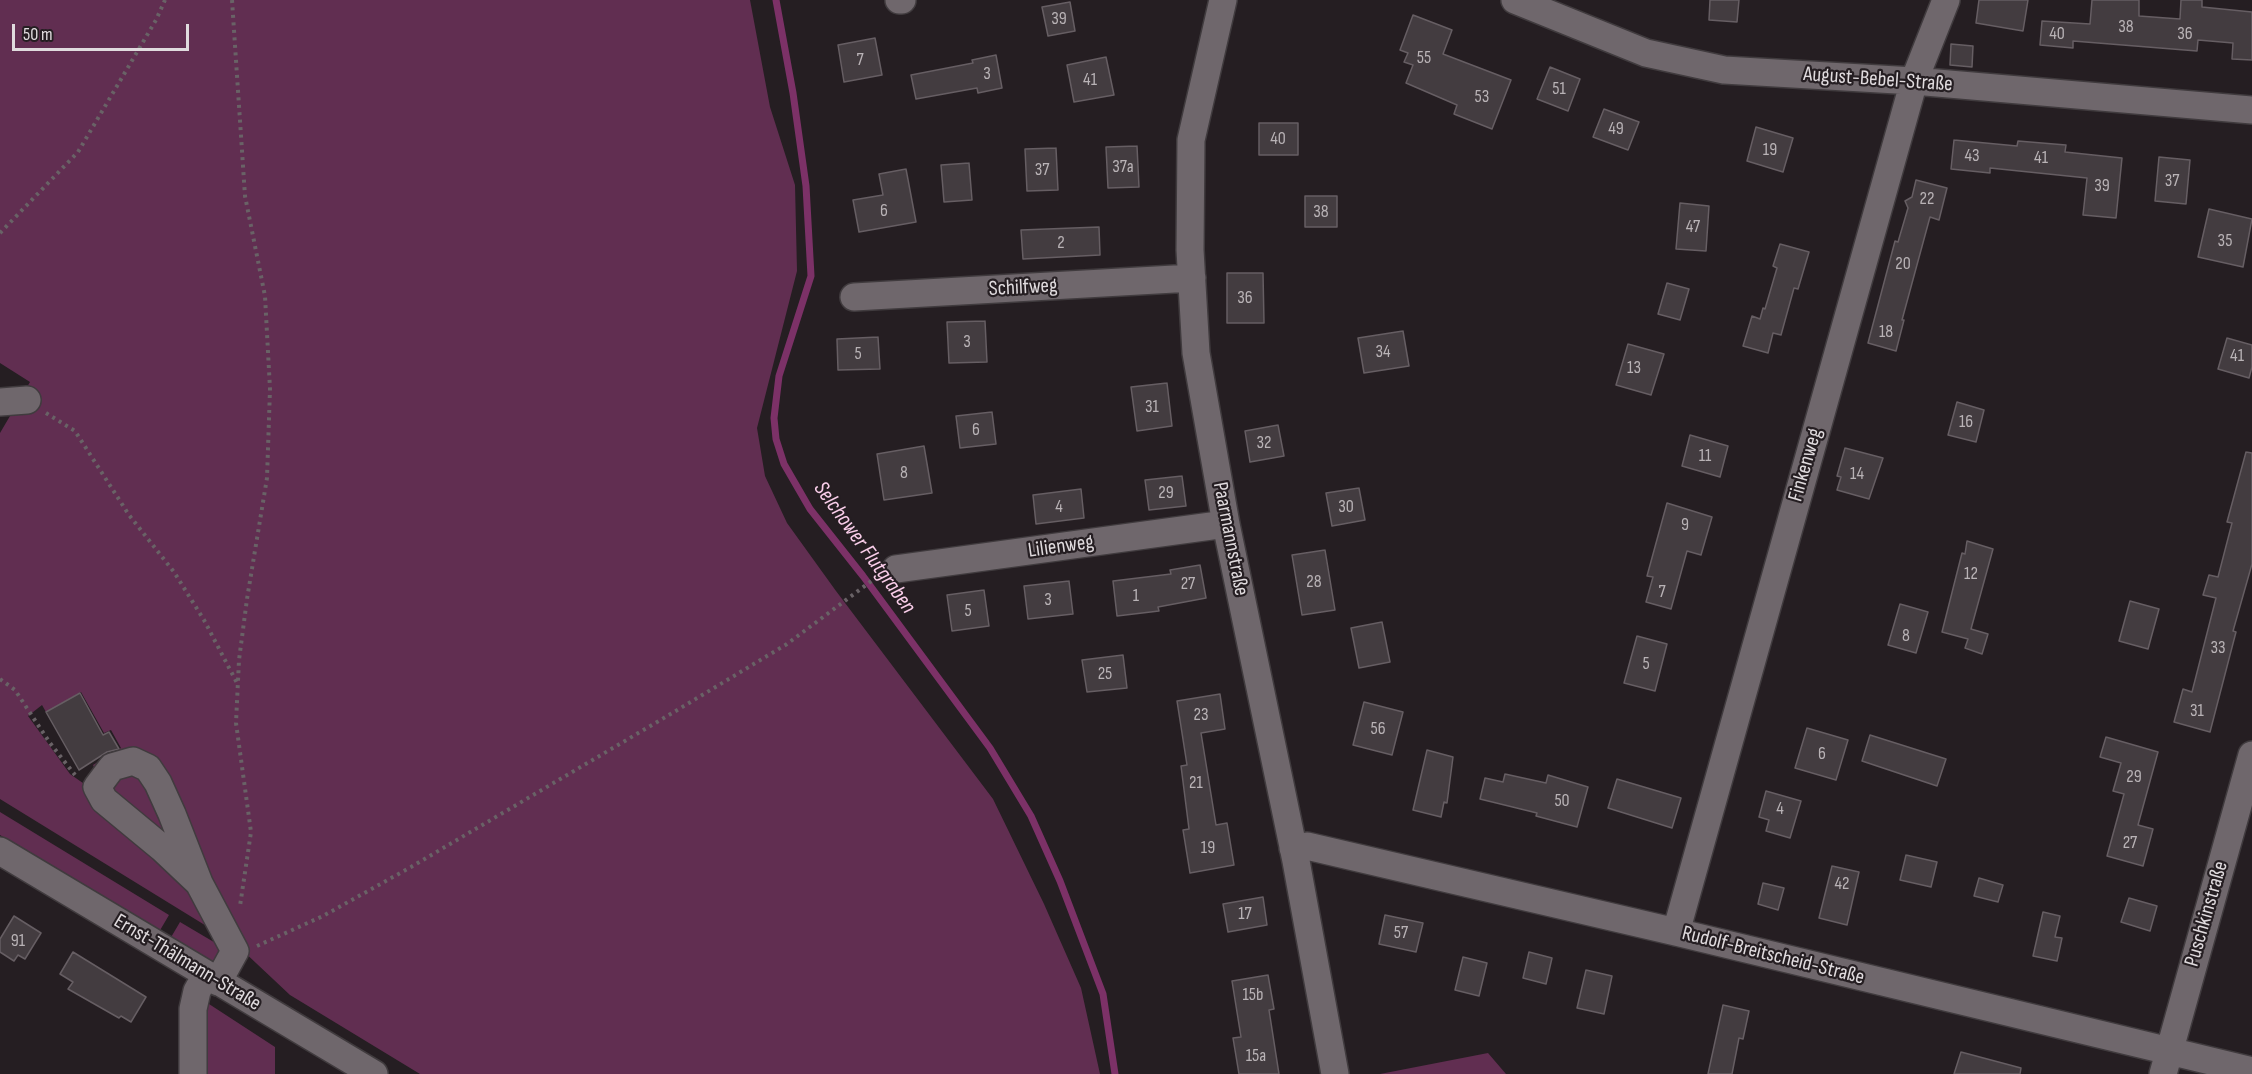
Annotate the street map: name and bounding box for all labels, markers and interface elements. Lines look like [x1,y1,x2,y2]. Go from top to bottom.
house number: 39 [1051,8,1067,30]
scale bar [15,12,192,50]
house number: 38 [2118,16,2134,38]
house number: 40 [2049,23,2065,45]
house number: 36 [2177,23,2193,45]
text: 50 m [23,24,53,45]
house number: 55 [1417,47,1431,69]
house number: 7 [856,49,864,71]
street label: August-Bebel-Straße [1803,62,1953,98]
house number: 3 [983,63,991,85]
house number: 41 [1083,69,1097,91]
house number: 51 [1552,78,1566,100]
house number: 53 [1475,86,1489,108]
house number: 49 [1608,118,1624,140]
house number: 40 [1270,128,1286,150]
house number: 19 [1763,139,1777,161]
house number: 43 [1964,145,1980,167]
house number: 41 [2034,147,2048,169]
house number: 37a [1112,156,1134,178]
house number: 37 [1035,159,1049,181]
house number: 37 [2165,170,2179,192]
house number: 39 [2094,175,2110,197]
house number: 22 [1920,188,1934,210]
house number: 6 [880,200,888,222]
house number: 38 [1313,201,1329,223]
house number: 47 [1686,216,1700,238]
house number: 35 [2218,230,2232,252]
house number: 2 [1057,232,1065,254]
house number: 20 [1895,253,1911,275]
street label: Schilfweg [988,274,1058,302]
house number: 36 [1237,287,1253,309]
house number: 18 [1879,321,1893,343]
house number: 3 [963,331,971,353]
house number: 34 [1375,341,1391,363]
house number: 5 [854,343,862,365]
house number: 41 [2230,345,2244,367]
house number: 13 [1627,357,1641,379]
house number: 31 [1145,396,1159,418]
house number: 16 [1959,411,1973,433]
house number: 6 [972,419,980,441]
street label: Finkenweg [1784,426,1828,504]
house number: 32 [1257,432,1271,454]
house number: 11 [1699,445,1711,467]
house number: 8 [900,462,908,484]
house number: 14 [1850,463,1864,485]
water label: Selchower Flutgraben [807,477,921,619]
street label: Paarmannstraße [1207,480,1253,598]
house number: 29 [1158,482,1174,504]
house number: 4 [1055,496,1063,518]
house number: 30 [1338,496,1354,518]
house number: 9 [1681,514,1689,536]
street label: Lilienweg [1027,530,1095,564]
house number: 12 [1964,563,1978,585]
house number: 28 [1306,571,1322,593]
house number: 27 [1181,573,1195,595]
house number: 7 [1658,581,1666,603]
house number: 1 [1133,585,1139,607]
house number: 3 [1044,589,1052,611]
house number: 5 [964,600,972,622]
house number: 8 [1902,625,1910,647]
house number: 33 [2210,637,2226,659]
house number: 5 [1642,653,1650,675]
house number: 25 [1098,663,1112,685]
house number: 31 [2190,700,2204,722]
house number: 23 [1194,704,1208,726]
house number: 56 [1370,718,1386,740]
house number: 6 [1818,743,1826,765]
house number: 29 [2126,766,2142,788]
house number: 21 [1189,772,1203,794]
house number: 50 [1554,790,1570,812]
house number: 4 [1776,798,1784,820]
house number: 27 [2123,832,2137,854]
house number: 19 [1201,837,1215,859]
street label: Puschkinstraße [2180,858,2234,970]
house number: 42 [1834,873,1850,895]
house number: 17 [1238,903,1252,925]
street label: Ernst-Thälmann-Straße [109,909,265,1017]
street label: Rudolf-Breitscheid-Straße [1679,921,1867,991]
house number: 57 [1394,922,1408,944]
house number: 91 [11,930,25,952]
house number: 15b [1243,984,1263,1006]
house number: 15a [1246,1045,1266,1067]

